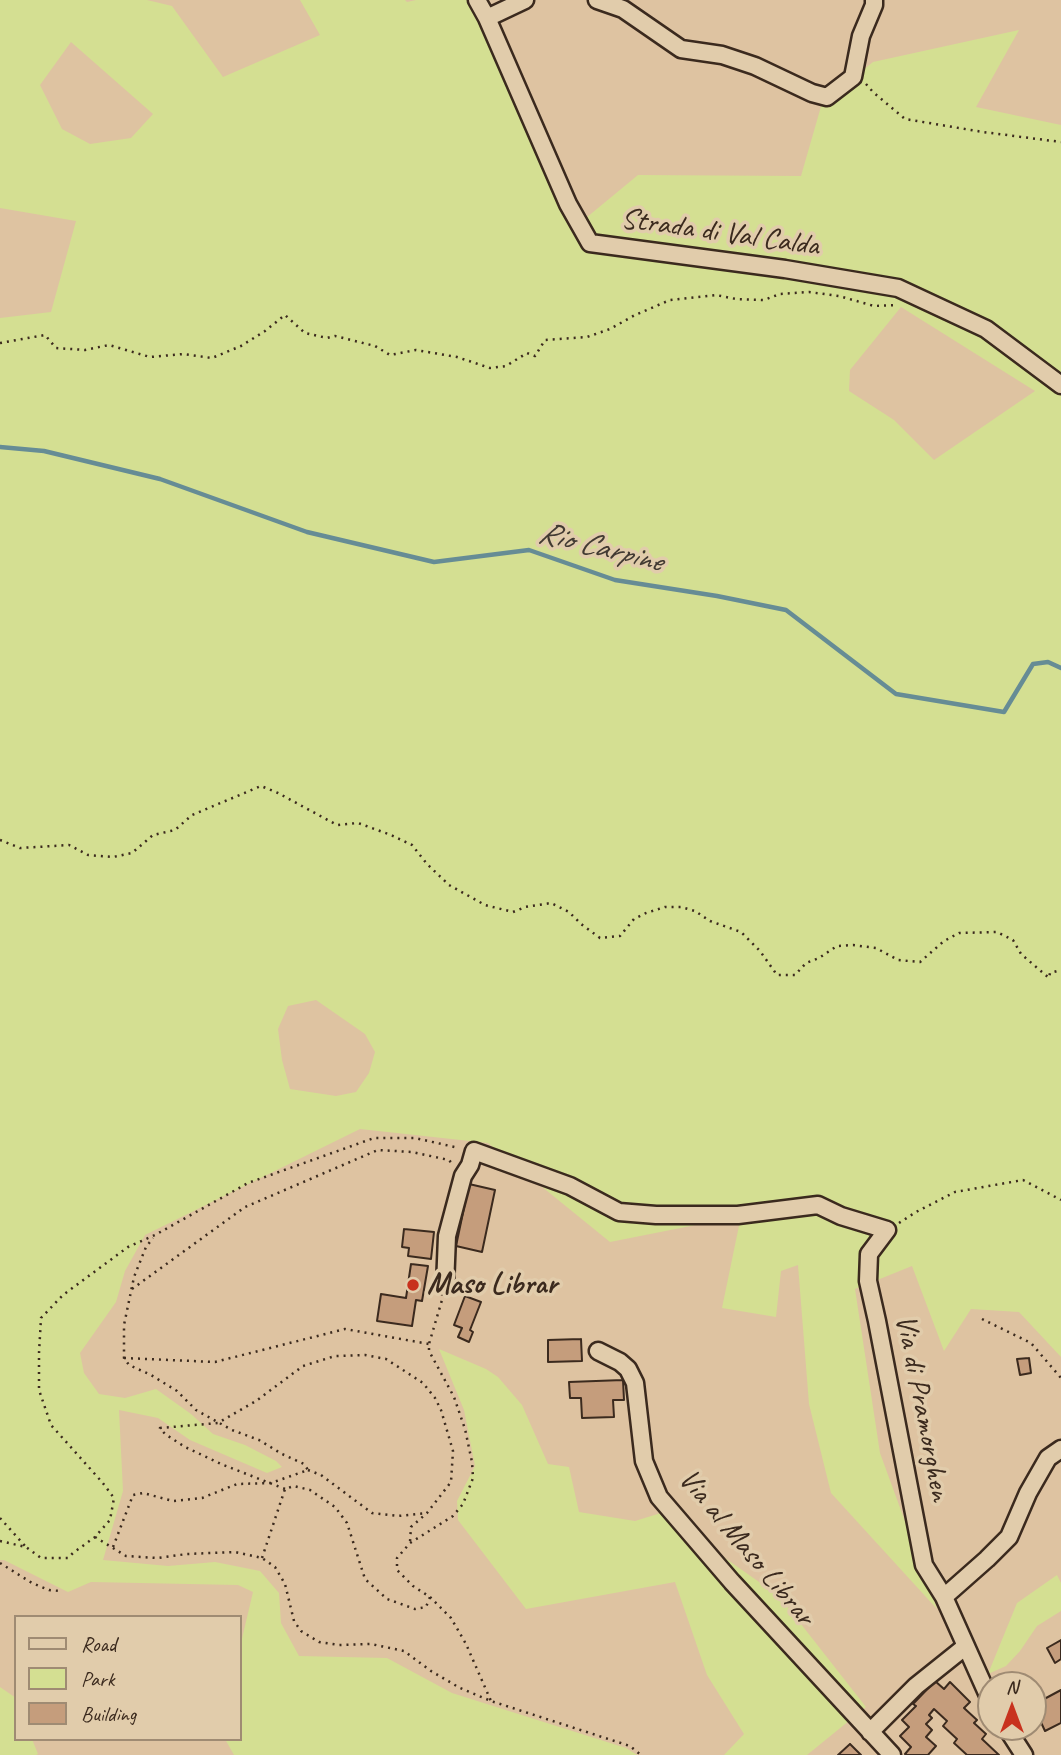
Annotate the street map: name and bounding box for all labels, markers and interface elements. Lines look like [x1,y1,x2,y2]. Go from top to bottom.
street label: Strada di Val Calda [619,201,821,265]
water label: Rio Carpine [534,514,666,582]
place label: Maso Librar [427,1267,557,1303]
marker: Maso Librar [405,1277,421,1293]
street label: Via di Pramorghen [886,1312,958,1504]
street label: Via al Maso Librar [670,1462,822,1634]
legend [14,1615,242,1741]
text: Road [81,1631,116,1657]
text: Park [81,1666,114,1692]
north arrow [977,1671,1047,1741]
text: N [1006,1675,1018,1699]
text: Building [81,1701,136,1727]

